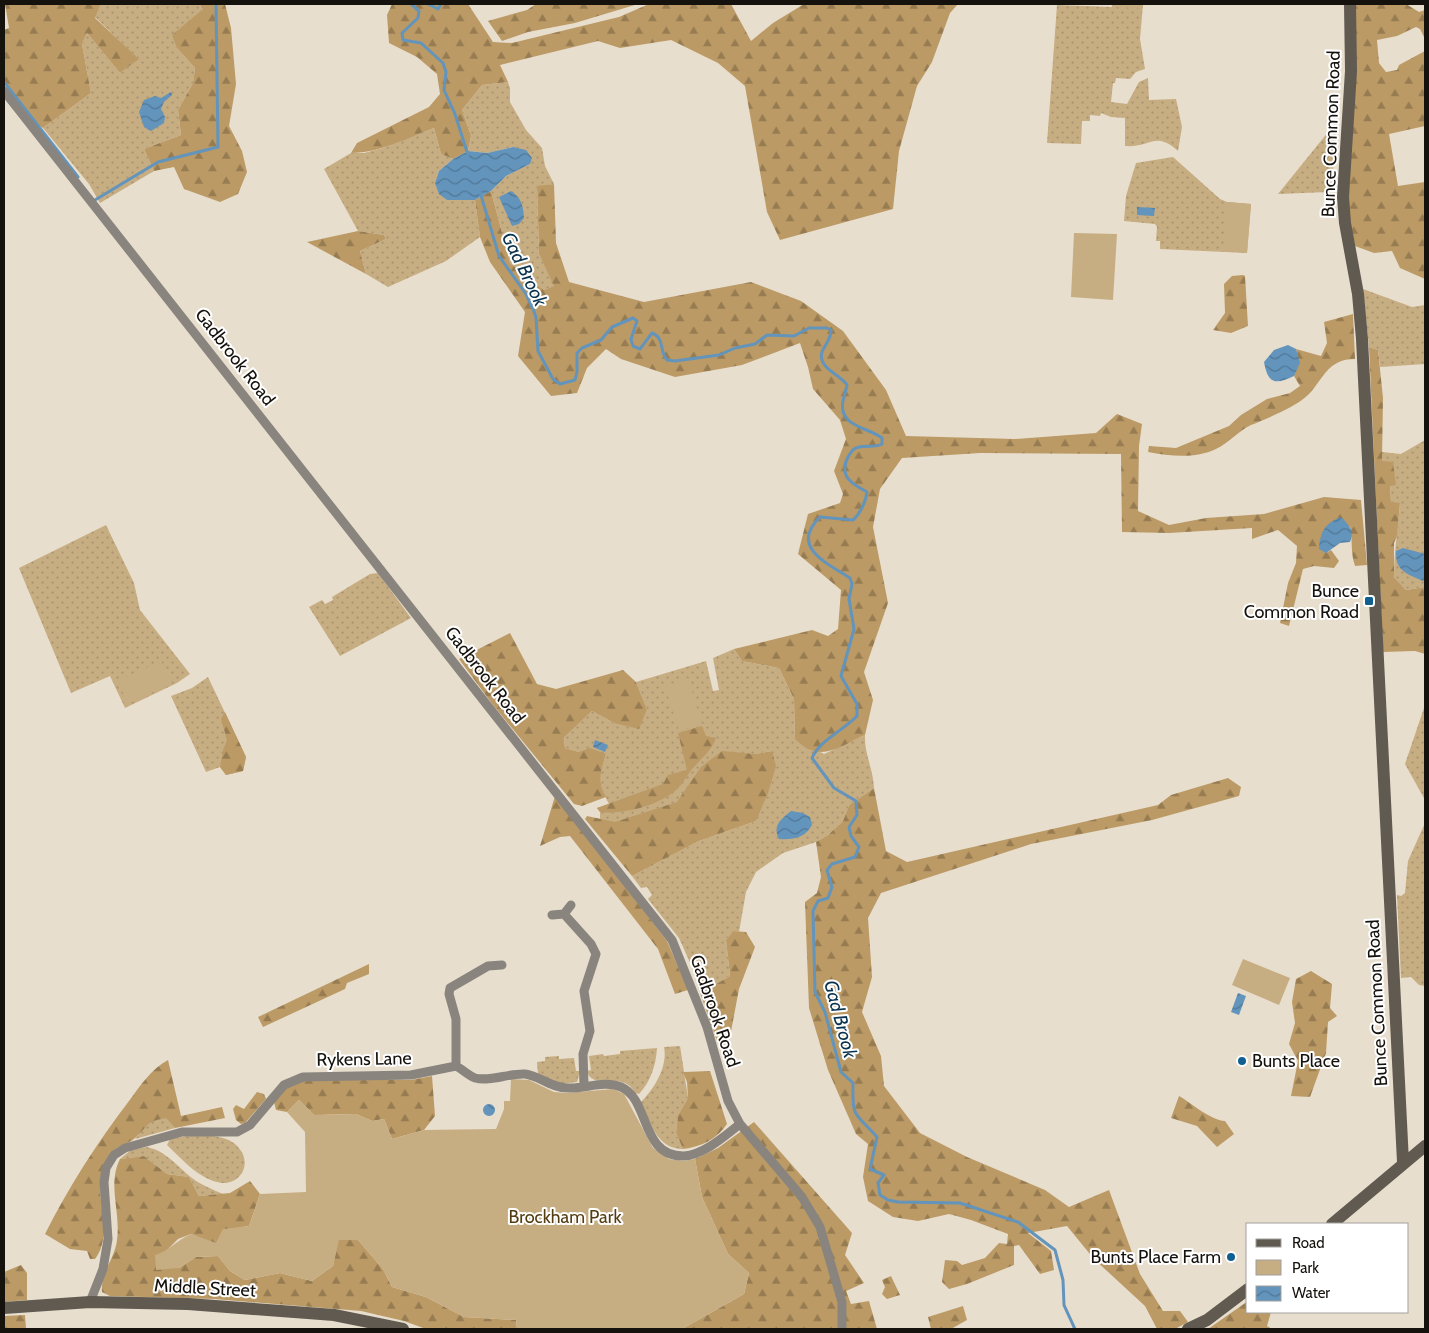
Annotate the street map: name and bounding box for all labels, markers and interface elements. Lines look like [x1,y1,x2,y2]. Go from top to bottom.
street label: Bunce Common Road [1317,50,1345,218]
water label: Gad Brook [497,228,553,311]
street label: Gadbrook Road [190,304,280,410]
place label: Bunce Common Road [1244,580,1359,623]
marker: Bunce Common Road [1363,595,1375,607]
street label: Gadbrook Road [440,622,530,728]
street label: Bunce Common Road [1362,919,1392,1087]
street label: Gadbrook Road [686,952,744,1070]
water label: Gad Brook [819,978,862,1061]
street label: Rykens Lane [316,1047,412,1071]
place label: Bunts Place [1252,1050,1340,1072]
marker: Bunts Place [1236,1055,1248,1067]
park label: Brockham Park [509,1206,622,1228]
legend [1246,1223,1409,1313]
text: Road [1292,1234,1325,1252]
place label: Bunts Place Farm [1091,1246,1221,1268]
marker: Bunts Place Farm [1225,1251,1237,1263]
text: Park [1292,1259,1319,1277]
street label: Middle Street [154,1274,256,1302]
text: Water [1292,1284,1330,1302]

